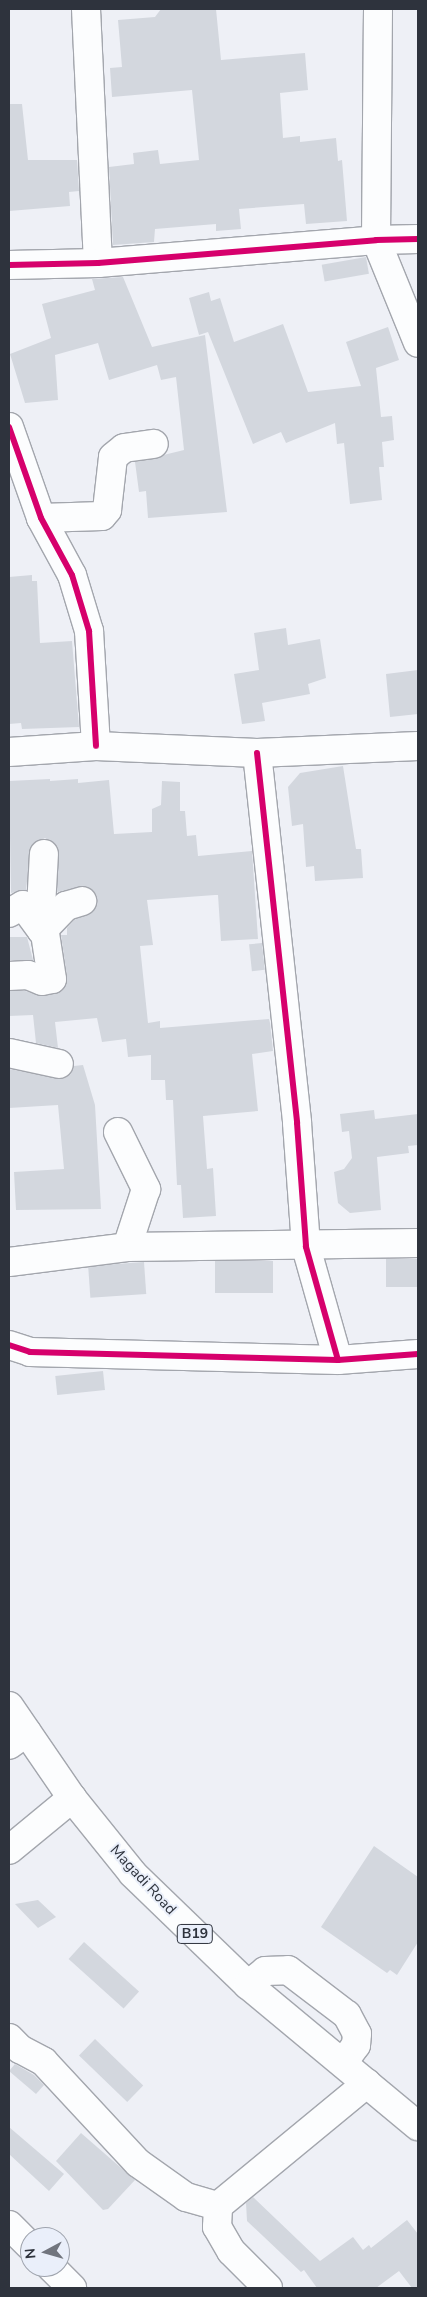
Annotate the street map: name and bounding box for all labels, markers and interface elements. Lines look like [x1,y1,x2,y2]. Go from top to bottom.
street label: Magadi Road [106,1842,180,1918]
road number: B19 [176,1922,214,1946]
north arrow [20,2227,70,2277]
text: N [21,2247,41,2260]

